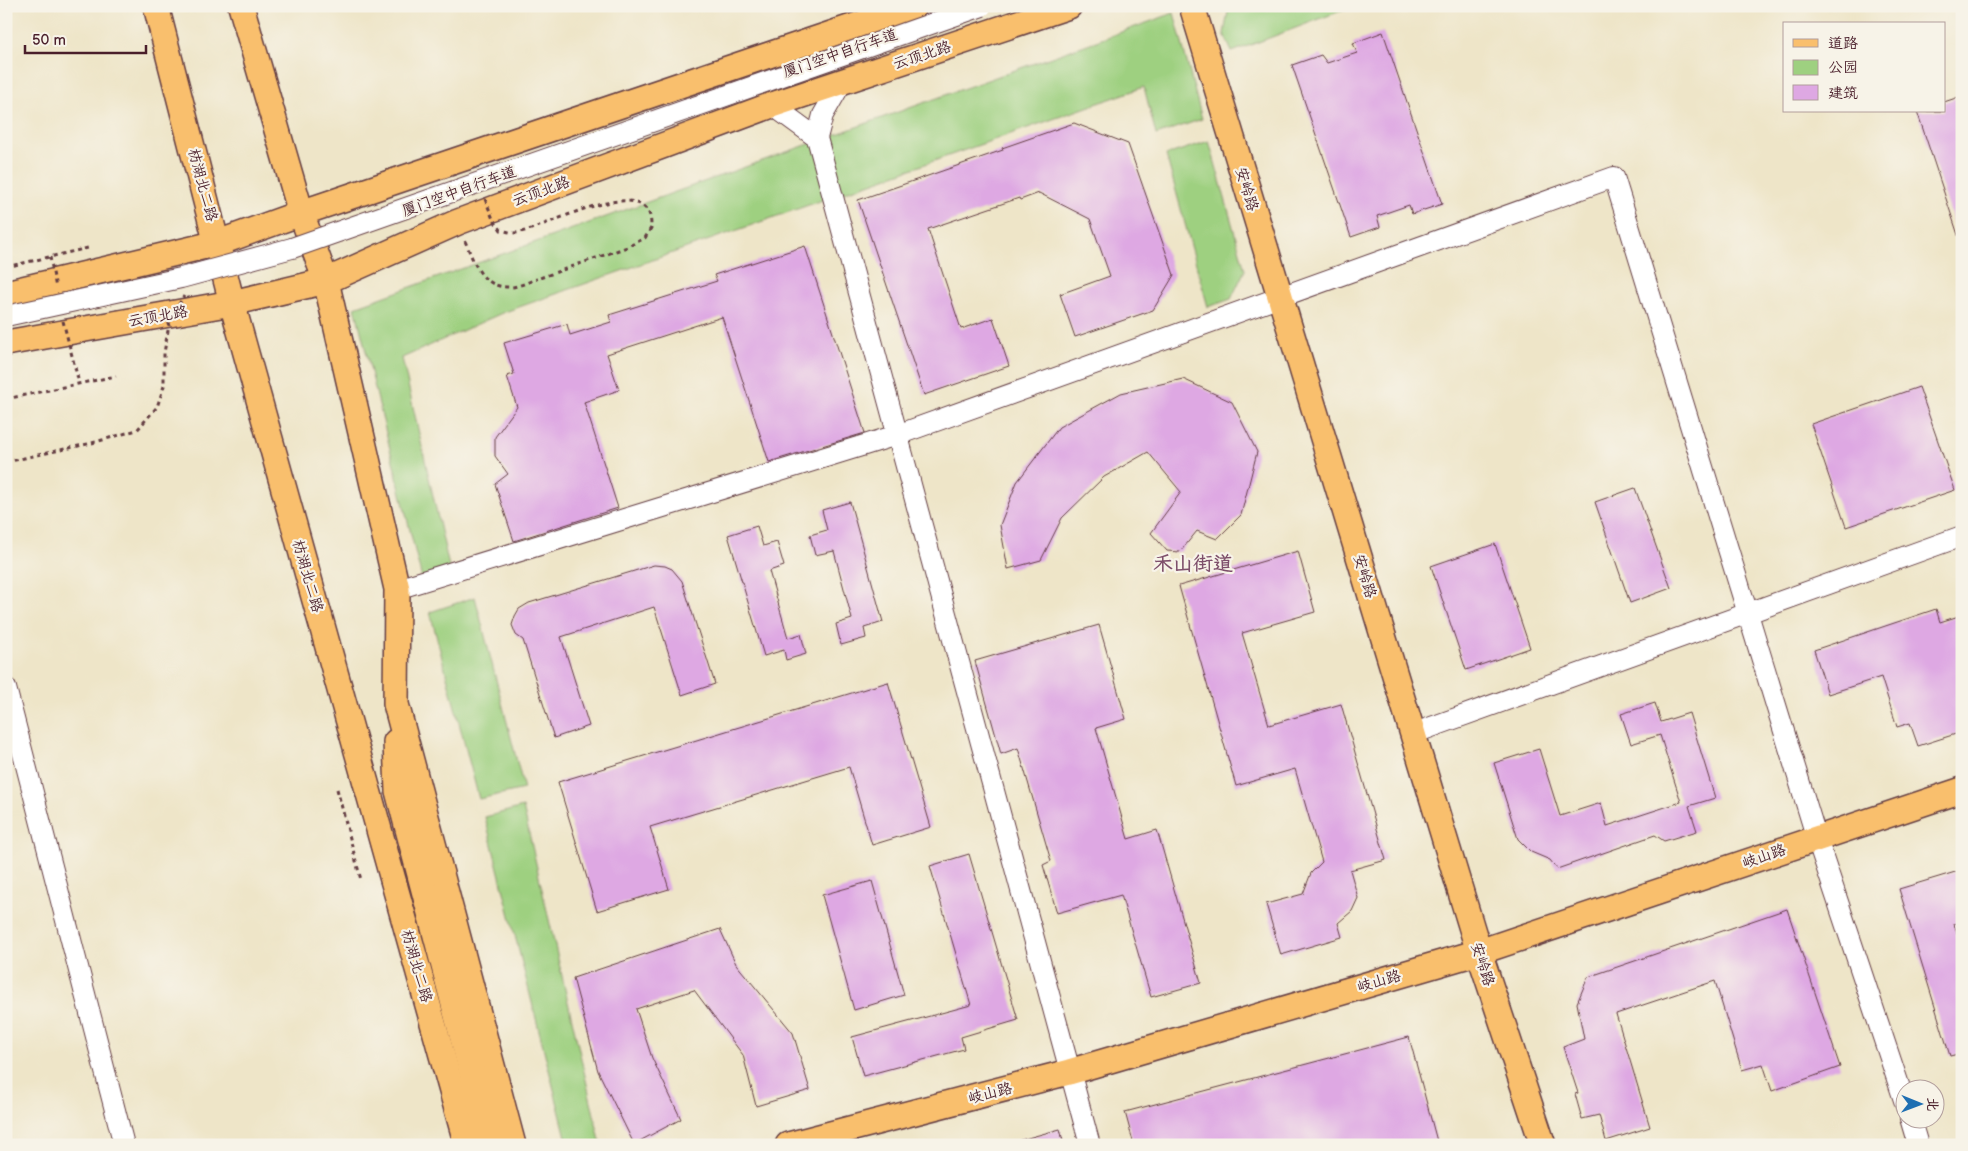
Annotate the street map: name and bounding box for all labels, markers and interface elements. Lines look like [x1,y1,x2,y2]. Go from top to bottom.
scale bar [25,22,146,54]
legend [1783,22,1946,112]
street label: 厦门空中自行车道 [780,25,900,82]
text: 50 m [32,31,66,50]
text: 道路 [1828,34,1858,53]
street label: 云顶北路 [891,37,954,74]
text: 公园 [1828,58,1858,77]
text: 建筑 [1828,84,1858,103]
street label: 枋湖北二路 [184,146,221,224]
street label: 厦门空中自行车道 [400,162,519,221]
street label: 安岭路 [1231,165,1262,213]
street label: 云顶北路 [510,172,573,211]
street label: 云顶北路 [127,302,189,331]
street label: 枋湖北二路 [288,537,327,615]
district label: 禾山街道 [1153,552,1233,576]
street label: 安岭路 [1349,552,1380,600]
street label: 岐山路 [1740,840,1789,873]
street label: 枋湖北二路 [397,927,436,1005]
street label: 安岭路 [1467,940,1499,988]
street label: 岐山路 [1355,966,1403,997]
north arrow [1896,1078,1946,1128]
street label: 岐山路 [966,1079,1014,1108]
text: 北 [1924,1097,1941,1111]

